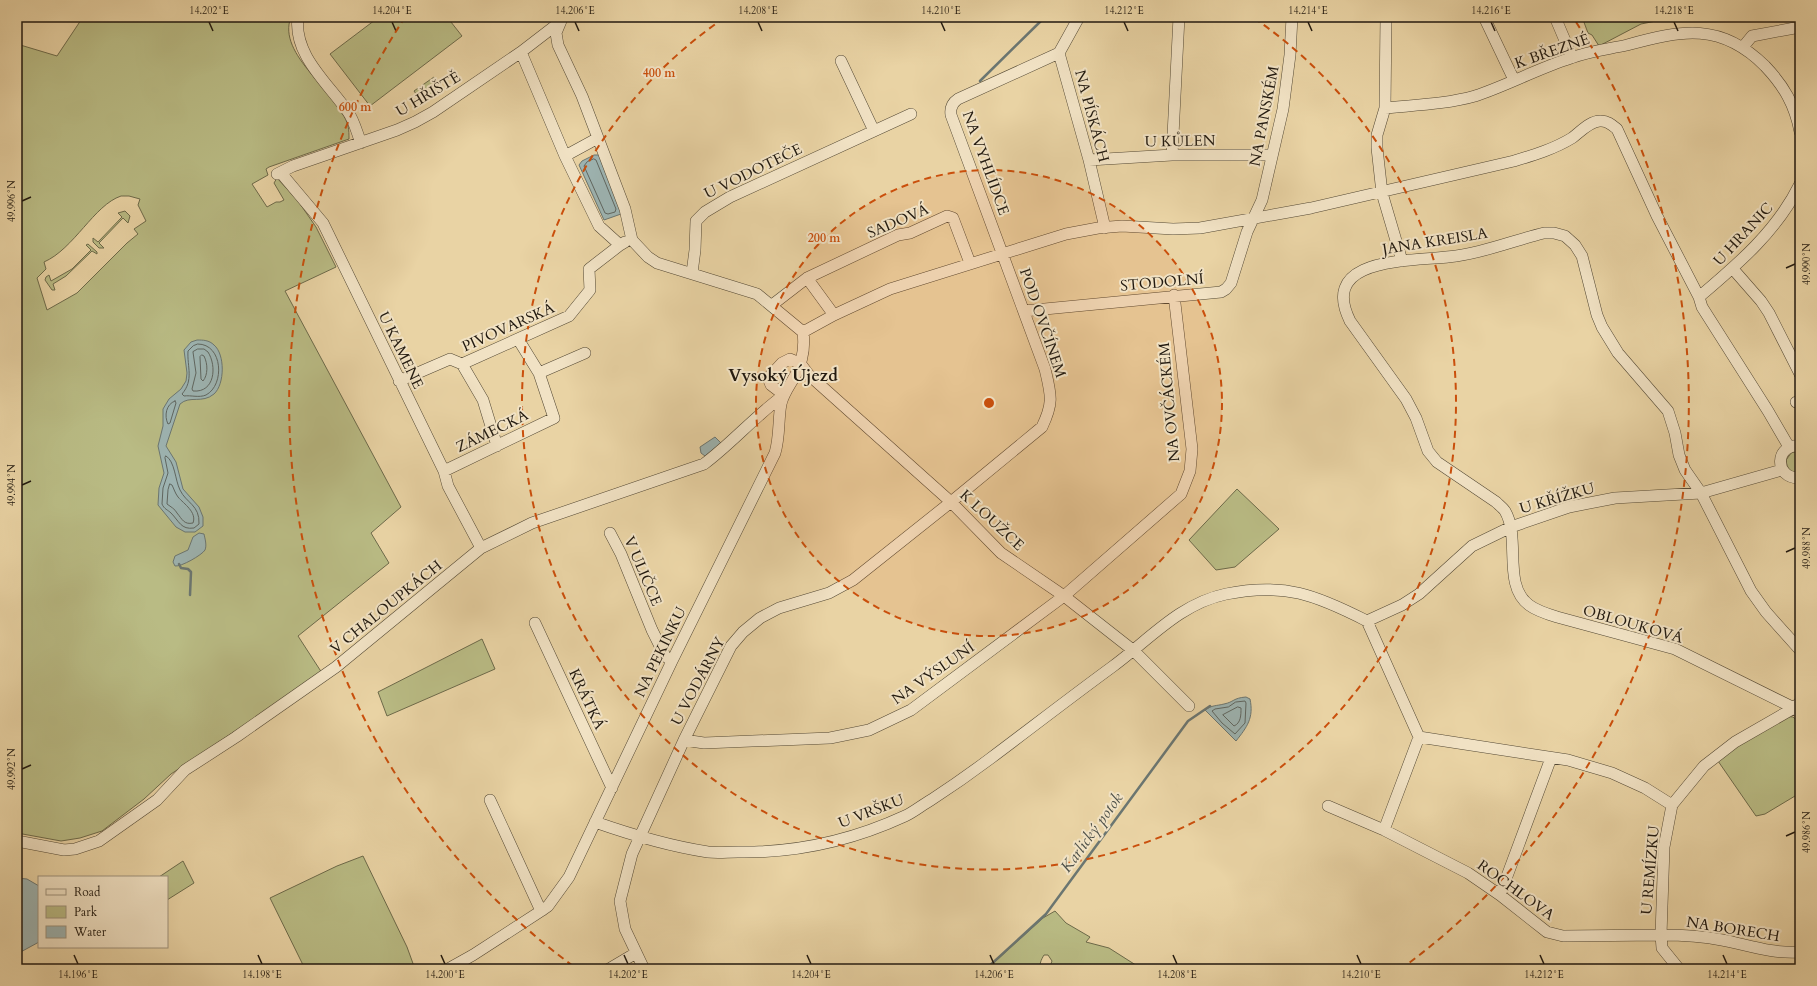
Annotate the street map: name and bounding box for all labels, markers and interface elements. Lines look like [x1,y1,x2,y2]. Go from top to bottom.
text: 14.202°E [189,4,229,18]
text: 14.204°E [372,4,412,18]
text: 14.206°E [555,4,595,18]
text: 14.208°E [738,4,778,18]
text: 14.210°E [921,4,961,18]
text: 14.212°E [1104,4,1144,18]
text: 14.214°E [1288,4,1328,18]
text: 14.216°E [1471,4,1511,18]
text: 14.218°E [1654,4,1694,18]
street label: K BŘEZNÉ [1512,29,1592,73]
street label: NA PANSKÉM [1244,64,1284,168]
text: 400 m [643,65,676,81]
street label: U HŘIŠTĚ [392,67,464,121]
street label: NA PÍSKÁCH [1070,68,1114,165]
text: 600 m [339,99,372,115]
street label: NA VYHLÍDCE [958,108,1014,218]
street label: U KŮLEN [1144,130,1216,152]
street label: U VODOTEČE [701,139,805,203]
text: 49.996°N [5,180,19,222]
street label: U HRANIC [1709,198,1777,270]
street label: SADOVÁ [864,199,932,243]
street label: JANA KREISLA [1379,223,1489,260]
text: 200 m [808,230,841,246]
text: 49.990°N [1800,243,1814,285]
street label: POD OVČÍNEM [1015,265,1071,381]
street label: STODOLNÍ [1119,268,1205,296]
street label: PIVOVARSKÁ [459,298,558,356]
street label: U KAMENE [374,308,428,392]
street label: NA OVČÁCKÉM [1154,342,1184,462]
district label: Vysoký Újezd [728,364,838,387]
centre of rings [982,396,996,410]
street label: ZÁMECKÁ [453,405,532,457]
text: 49.994°N [5,464,19,506]
street label: U KŘÍŽKU [1517,478,1598,518]
street label: K LOUŽCE [956,485,1028,555]
text: 49.988°N [1800,527,1814,569]
street label: V ULIČCE [619,533,667,609]
street label: V CHALOUPKÁCH [326,555,447,658]
street label: OBLOUKOVÁ [1581,600,1686,648]
street label: NA PEKINKU [630,603,691,700]
street label: U VODÁRNY [666,633,730,729]
street label: NA VÝSLUNÍ [888,637,978,709]
street label: KRÁTKÁ [564,665,610,733]
text: 49.992°N [5,748,19,790]
water label: Karlický potok [1055,788,1128,877]
street label: U VRŠKU [835,789,907,833]
text: 49.986°N [1800,811,1814,853]
street label: U REMÍZKU [1636,824,1664,915]
street label: ROCHLOVA [1473,855,1559,925]
legend [38,876,168,948]
text: Road [74,884,101,900]
text: Park [74,904,98,920]
street label: NA BORECH [1685,912,1782,946]
text: Water [73,924,107,940]
text: 14.196°E [58,968,98,982]
text: 14.198°E [242,968,282,982]
text: 14.200°E [425,968,465,982]
text: 14.202°E [608,968,648,982]
text: 14.204°E [791,968,831,982]
text: 14.206°E [974,968,1014,982]
text: 14.208°E [1157,968,1197,982]
text: 14.210°E [1341,968,1381,982]
text: 14.212°E [1524,968,1564,982]
text: 14.214°E [1707,968,1747,982]

